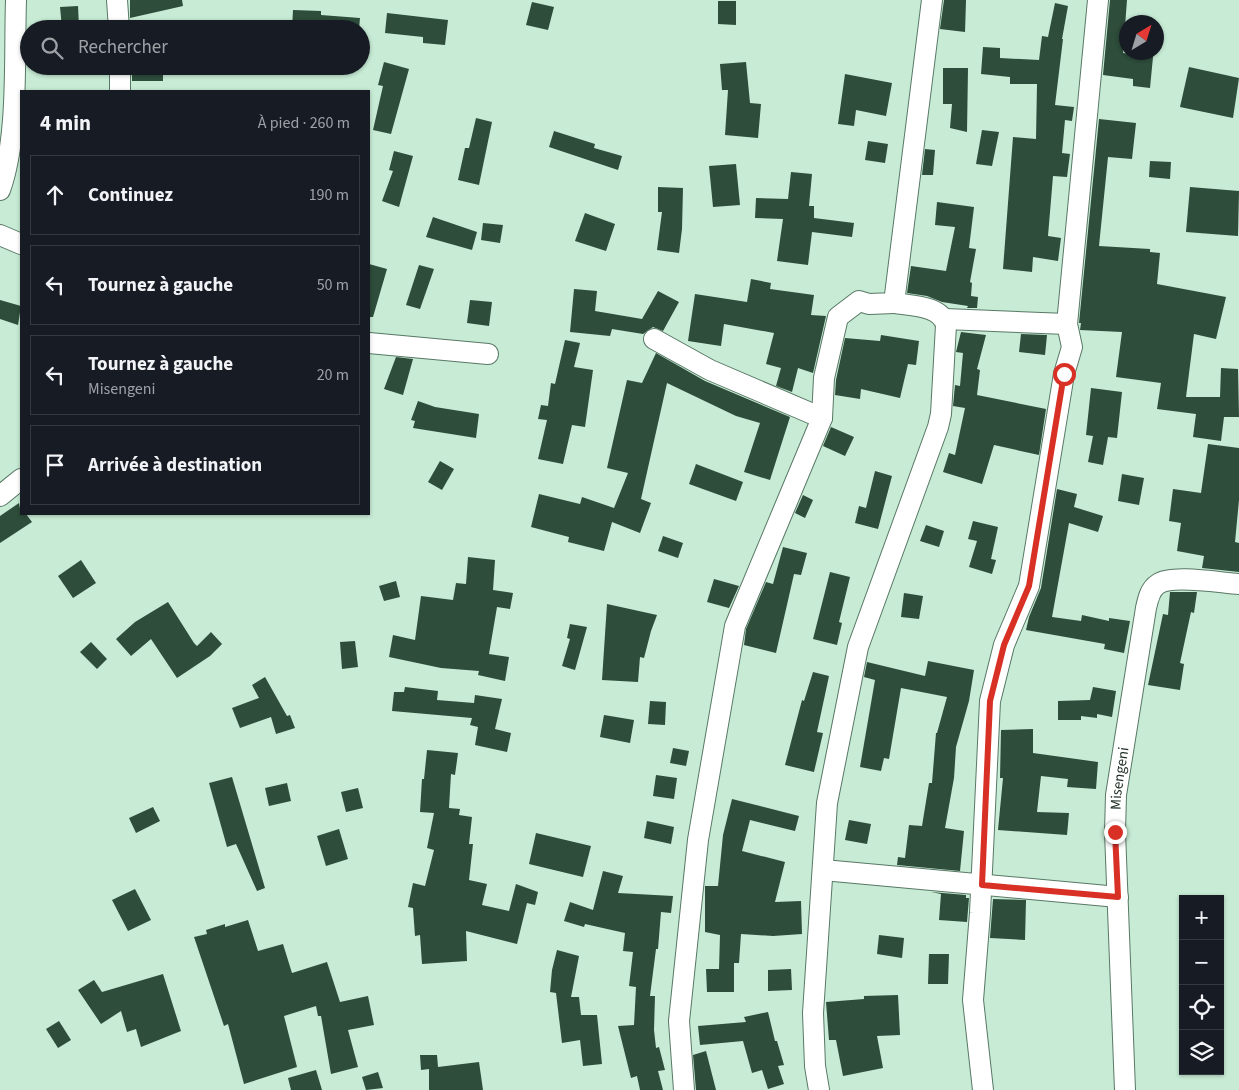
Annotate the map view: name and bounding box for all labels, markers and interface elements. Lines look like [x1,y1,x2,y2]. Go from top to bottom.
north arrow [1119,15,1164,60]
search box [20,20,370,75]
icon: search [38,34,66,62]
text: Rechercher [78,34,168,61]
text: 4 min [40,108,91,138]
text: À pied · 260 m [258,112,350,134]
icon: ahead [41,181,69,209]
text: Continuez [88,182,173,209]
text: 190 m [309,184,349,206]
icon: left [41,271,69,299]
text: Tournez à gauche [88,272,233,299]
text: 50 m [317,274,349,296]
text: Tournez à gauche [88,351,233,378]
icon: left [41,361,69,389]
route start [1053,363,1076,386]
text: 20 m [317,364,349,386]
text: Misengeni [88,378,155,400]
icon: arrive [41,451,69,479]
text: Arrivée à destination [88,452,262,479]
street label: Misengeni [1106,746,1135,810]
route end [1104,821,1127,844]
map controls [1179,895,1224,1075]
button: + [1179,895,1224,940]
button: − [1179,940,1224,985]
button: locate [1179,985,1224,1030]
button: layers [1179,1030,1224,1075]

